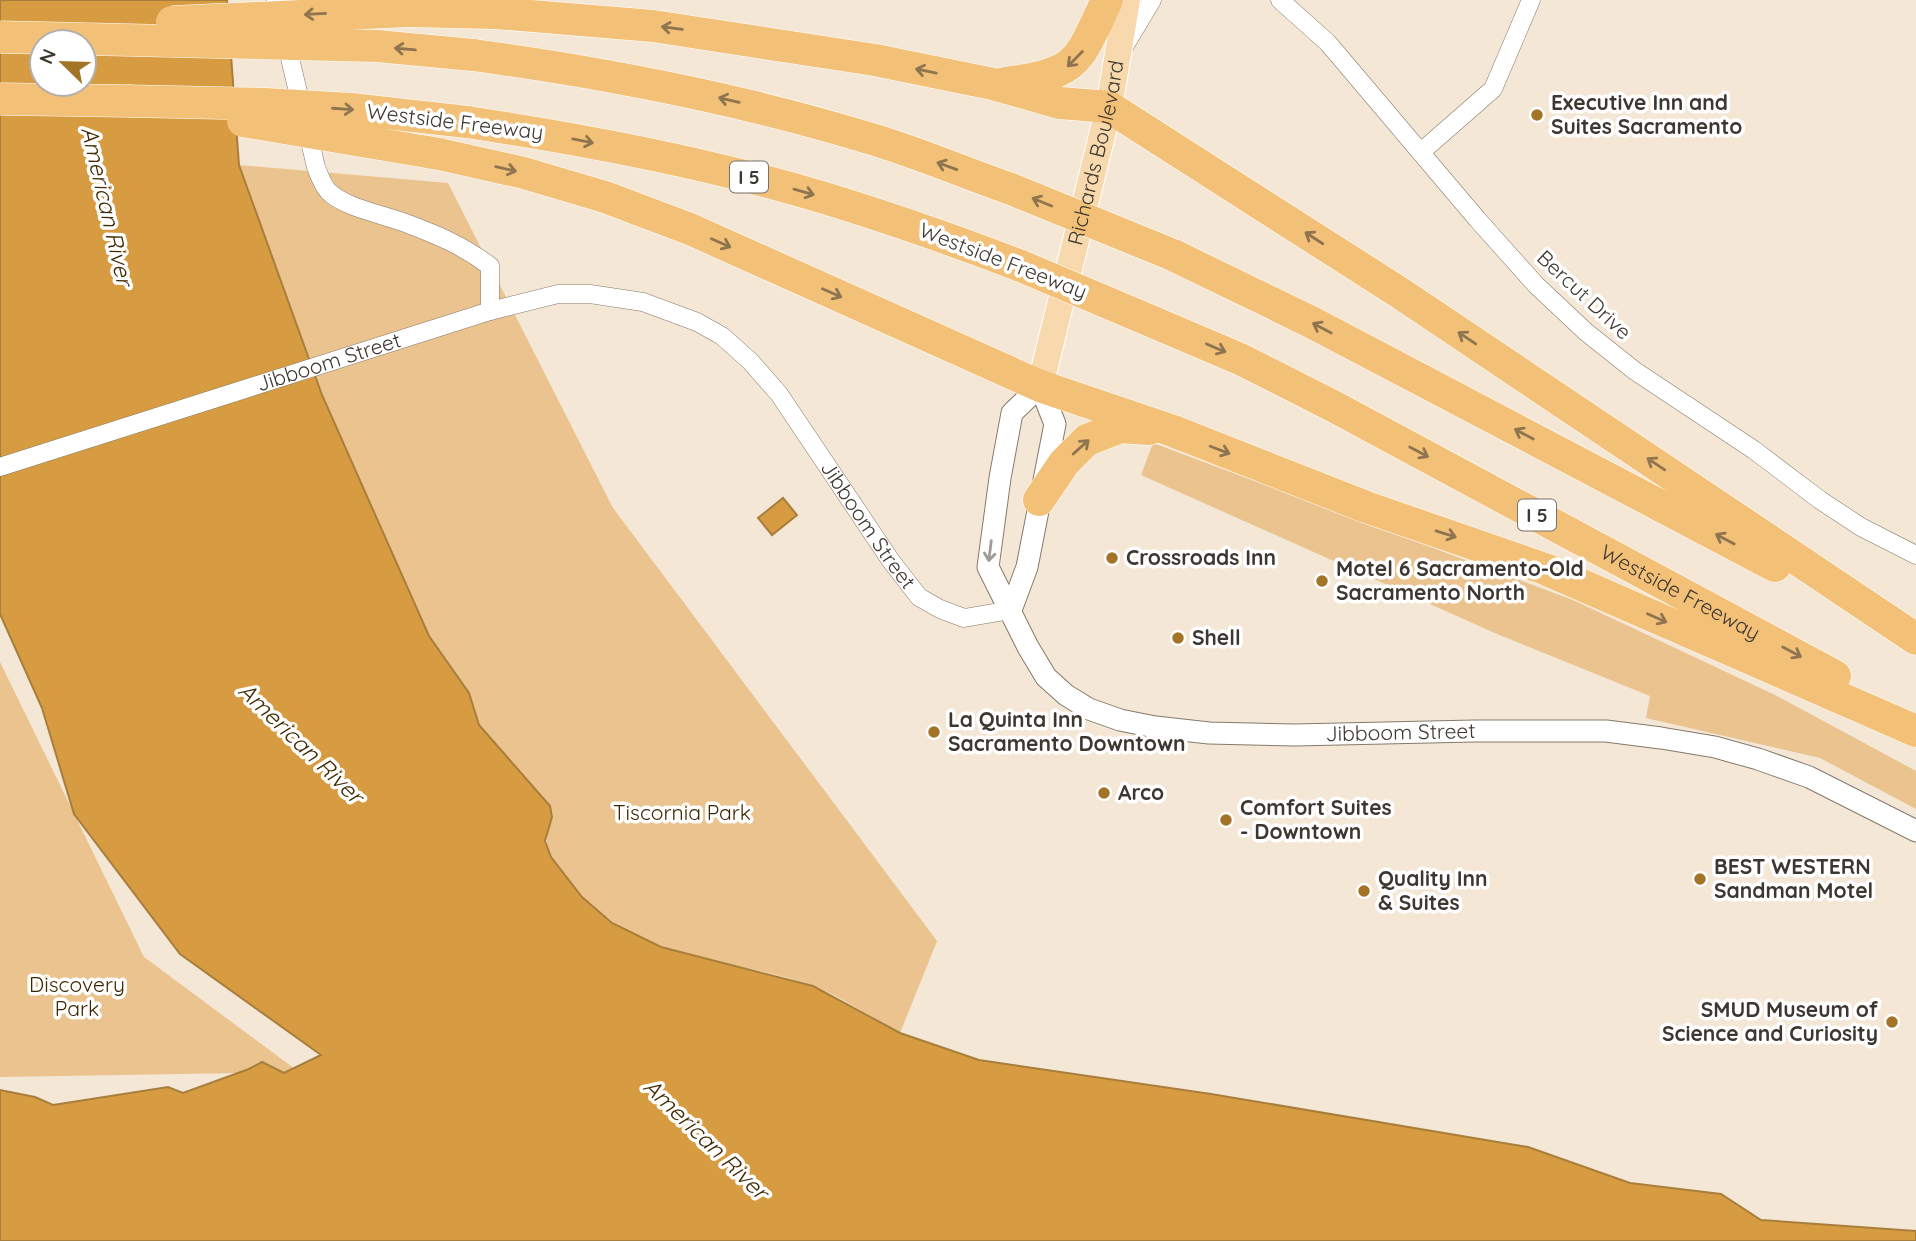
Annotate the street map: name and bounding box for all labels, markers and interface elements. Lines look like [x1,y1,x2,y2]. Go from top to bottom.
one-way arrow [304,8,327,21]
one-way arrow [661,21,683,34]
north arrow [28,28,98,98]
one-way arrow [394,42,417,55]
text: N [34,45,61,67]
one-way arrow [1066,51,1083,68]
street label: Richards Boulevard [1061,58,1129,248]
one-way arrow [915,63,938,77]
place label: Executive Inn and Suites Sacramento [1551,89,1742,139]
one-way arrow [718,93,741,107]
street label: Westside Freeway [365,97,545,145]
one-way arrow [331,103,354,116]
marker: Executive Inn and Suites Sacramento [1529,107,1545,123]
water label: American River [75,124,141,291]
one-way arrow [571,134,594,148]
one-way arrow [936,159,958,171]
road number: I 5 [730,162,768,192]
one-way arrow [494,163,517,177]
one-way arrow [793,187,815,200]
one-way arrow [1031,195,1053,208]
street label: Westside Freeway [916,216,1091,304]
one-way arrow [1305,231,1325,245]
one-way arrow [710,237,731,250]
street label: Bercut Drive [1532,244,1637,344]
one-way arrow [821,287,842,300]
one-way arrow [1313,321,1333,335]
street label: Jibboom Street [253,326,404,396]
one-way arrow [1458,330,1477,345]
one-way arrow [1205,343,1226,356]
one-way arrow [1514,426,1535,440]
one-way arrow [1072,439,1090,455]
one-way arrow [1209,444,1230,457]
one-way arrow [1408,445,1428,459]
street label: Jibboom Street [816,456,922,594]
one-way arrow [1647,457,1666,471]
road number: I 5 [1518,500,1556,530]
one-way arrow [1435,529,1457,542]
one-way arrow [1716,532,1736,546]
street label: Westside Freeway [1596,538,1765,645]
one-way arrow [984,539,997,562]
place label: Crossroads Inn [1126,544,1276,570]
marker: Crossroads Inn [1104,550,1120,566]
place label: Motel 6 Sacramento-Old Sacramento North [1336,555,1584,605]
marker: Motel 6 Sacramento-Old Sacramento North [1314,573,1330,589]
one-way arrow [1646,612,1668,625]
place label: Shell [1192,624,1241,650]
marker: Shell [1170,630,1186,646]
one-way arrow [1781,646,1802,659]
water label: American River [233,676,372,812]
place label: La Quinta Inn Sacramento Downtown [948,706,1186,756]
street label: Jibboom Street [1325,717,1476,746]
marker: La Quinta Inn Sacramento Downtown [926,724,942,740]
place label: Arco [1118,779,1164,805]
marker: Arco [1096,785,1112,801]
place label: Comfort Suites - Downtown [1240,794,1392,844]
park label: Tiscornia Park [613,799,751,825]
marker: Comfort Suites - Downtown [1218,812,1234,828]
place label: BEST WESTERN Sandman Motel [1714,853,1873,903]
place label: Quality Inn & Suites [1378,865,1488,915]
marker: BEST WESTERN Sandman Motel [1692,871,1708,887]
marker: Quality Inn & Suites [1356,883,1372,899]
park label: Discovery Park [29,971,125,1021]
place label: SMUD Museum of Science and Curiosity [1662,996,1879,1046]
marker: SMUD Museum of Science and Curiosity [1884,1014,1900,1030]
water label: American River [638,1072,777,1208]

